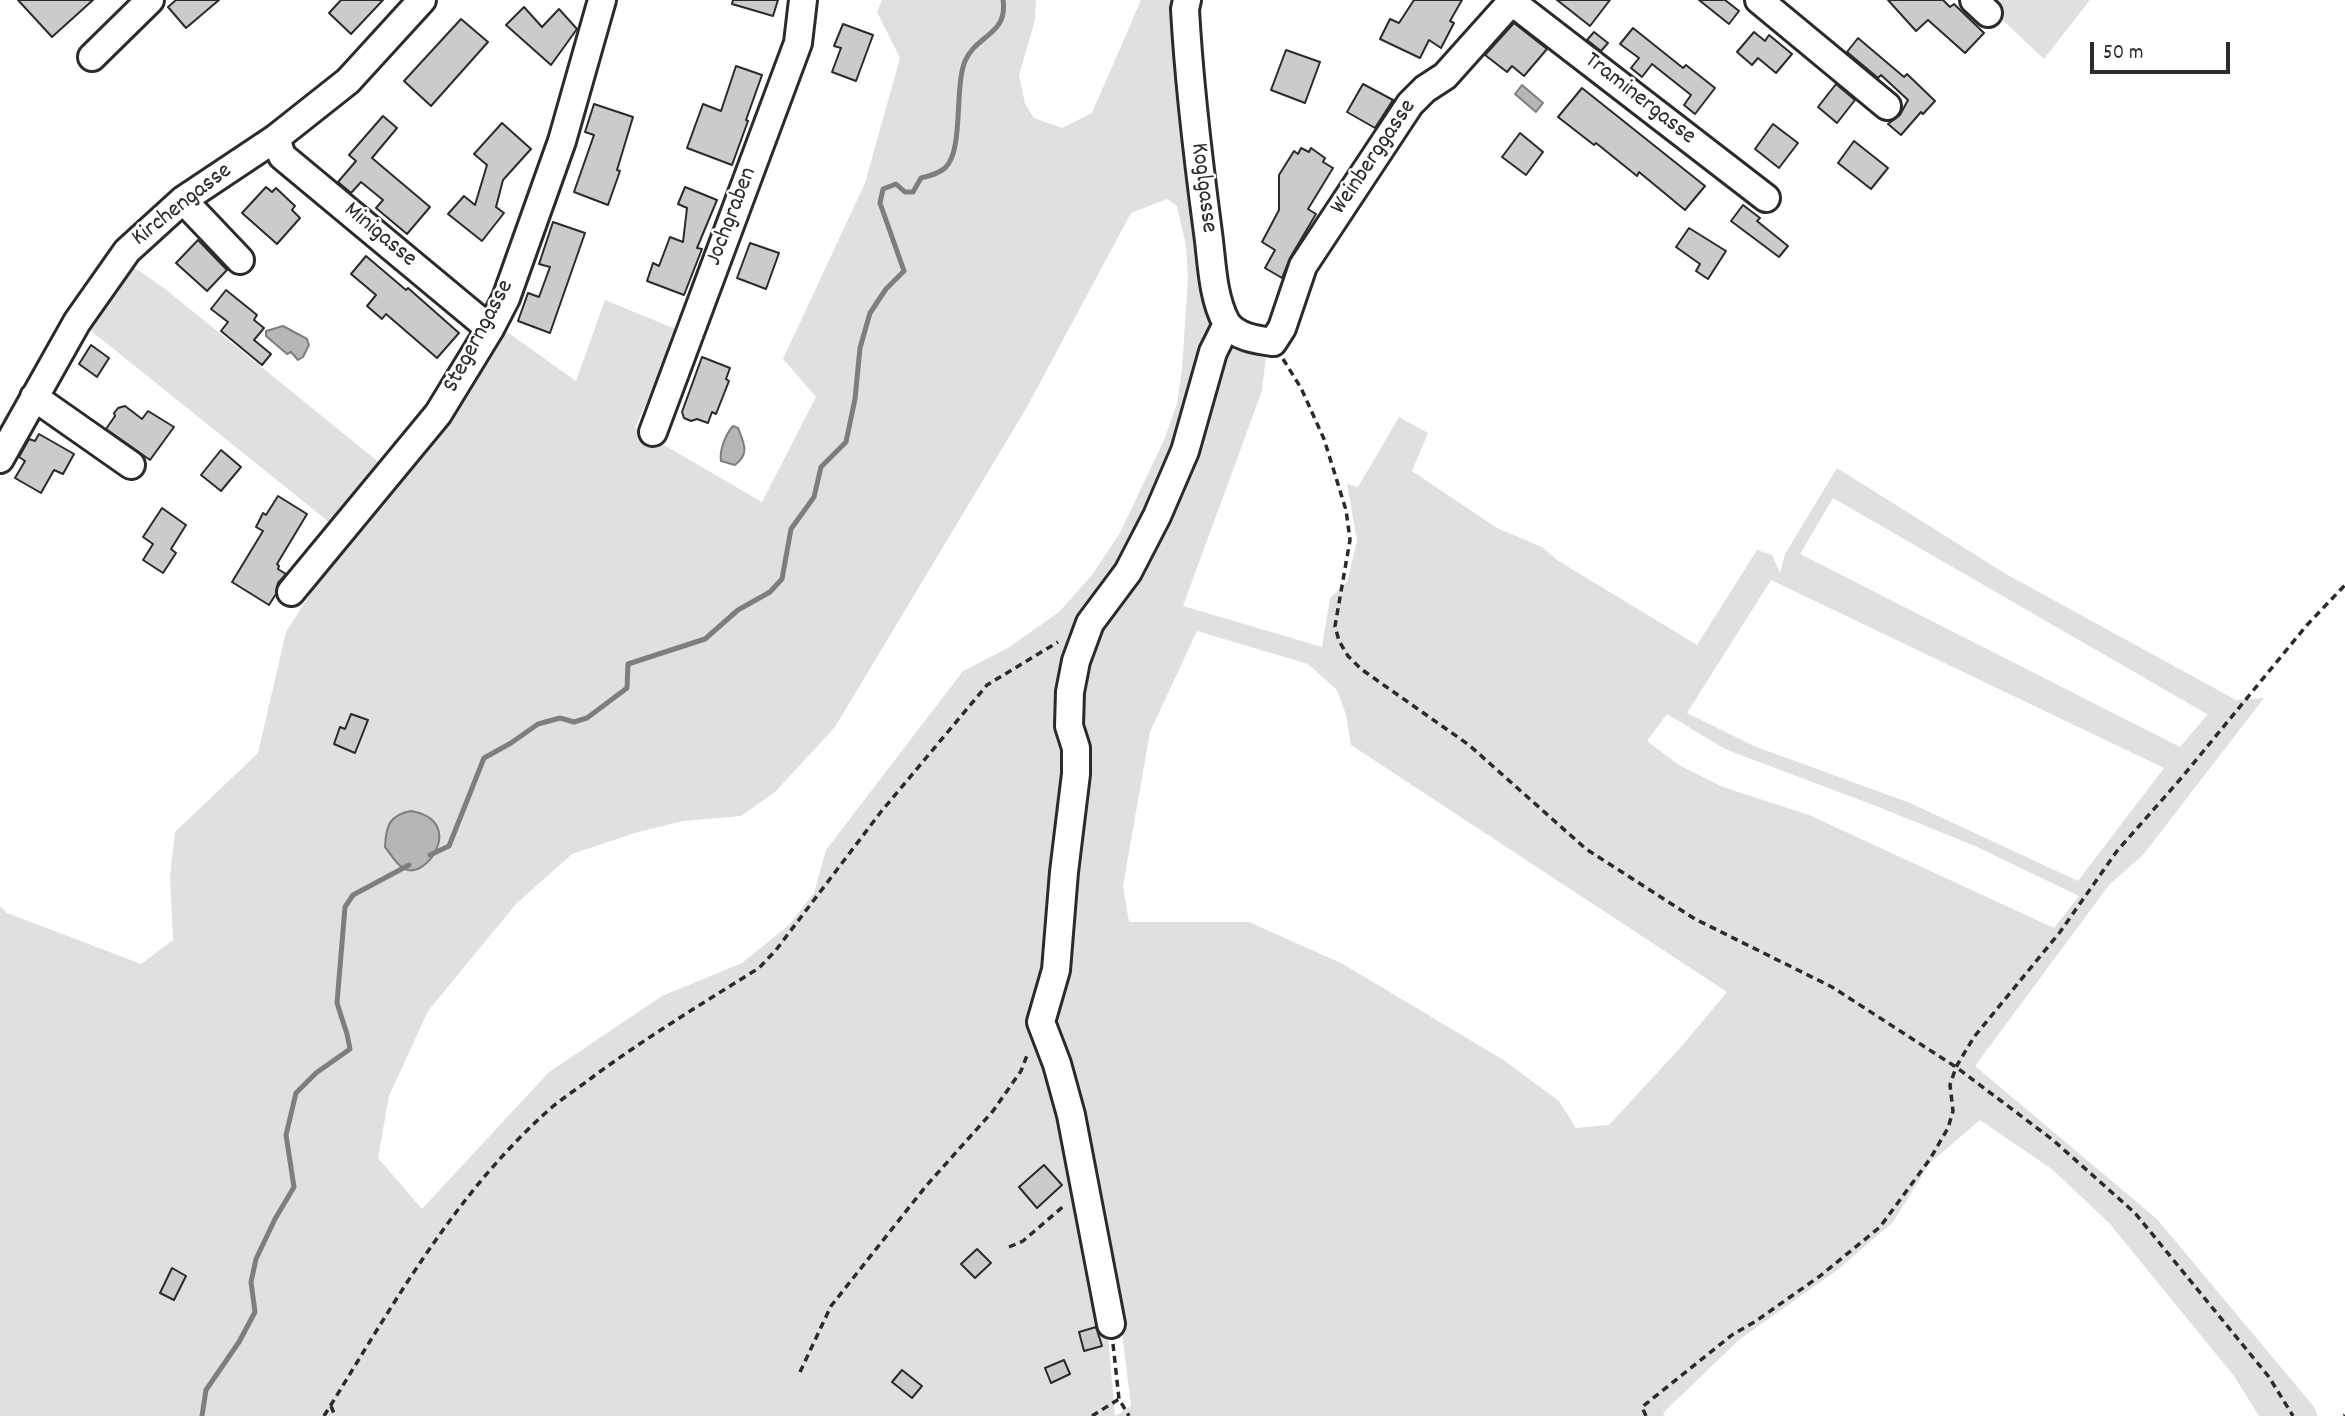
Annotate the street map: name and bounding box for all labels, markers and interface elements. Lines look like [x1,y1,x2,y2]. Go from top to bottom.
scale bar [2093,28,2233,72]
text: 50 m [2103,39,2143,69]
street label: Traminergasse [1577,47,1701,153]
street label: Weinberggasse [1326,95,1424,221]
street label: Koglgasse [1182,141,1222,235]
street label: Kirchengasse [127,158,239,254]
street label: Jochgraben [701,164,765,270]
street label: Minigasse [337,197,421,275]
street label: Stegerngasse [438,276,522,398]

